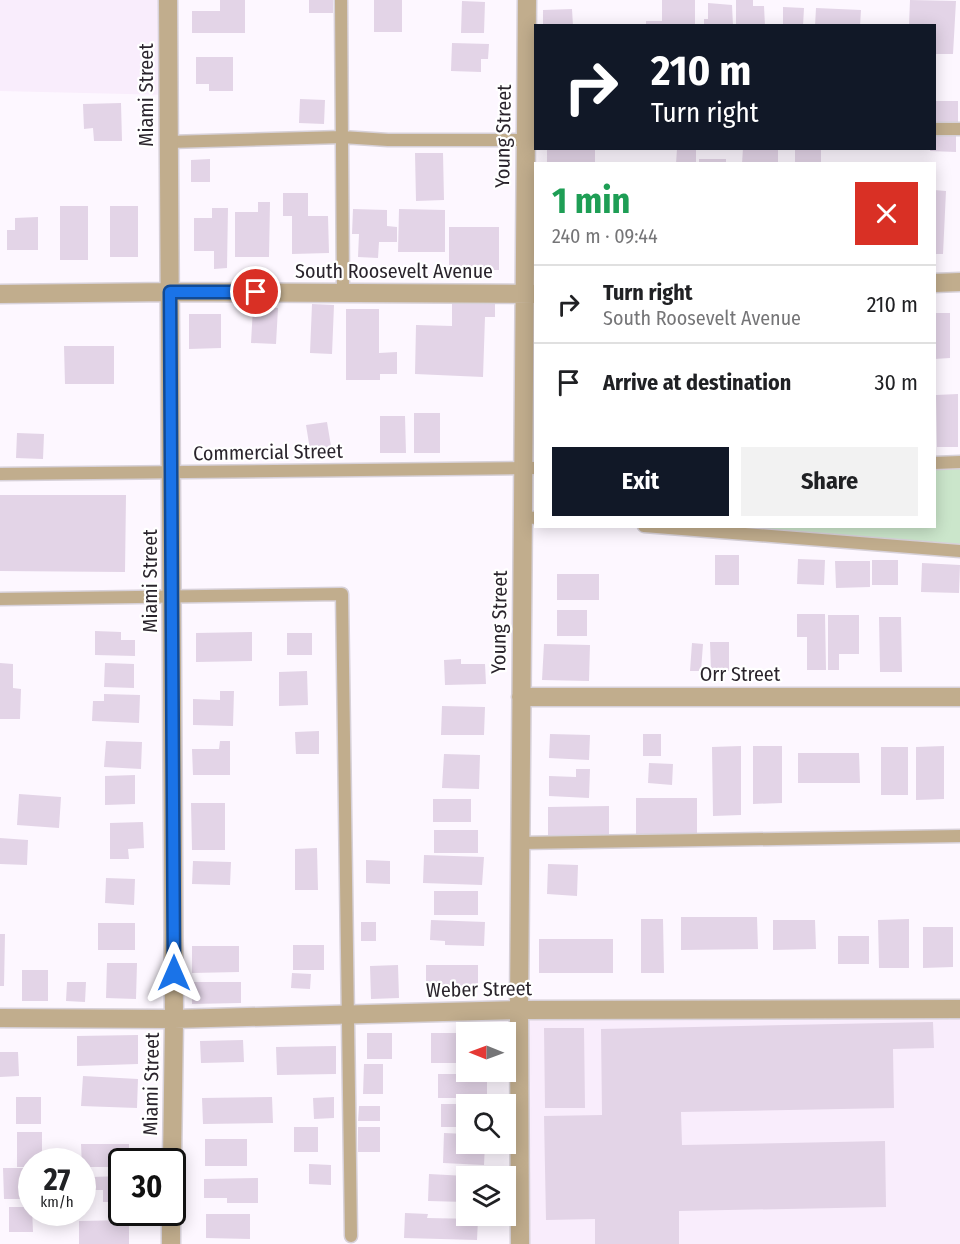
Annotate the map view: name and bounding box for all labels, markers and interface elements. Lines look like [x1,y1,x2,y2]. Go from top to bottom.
street label: Miami Street [134,43,158,147]
text: 210 m [651,46,751,96]
icon: right [552,48,630,126]
street label: Young Street [490,84,516,188]
text: Turn right [651,97,759,129]
text: 1 min [552,179,630,223]
button: close [855,182,918,245]
text: 240 m · 09:44 [552,224,658,248]
street label: South Roosevelt Avenue [295,259,493,283]
pin [230,266,281,317]
icon: arrive [239,275,272,308]
text: Turn right [603,279,692,306]
icon: right [552,288,585,321]
text: 210 m [867,291,918,318]
text: South Roosevelt Avenue [603,306,801,330]
icon: arrive [552,366,585,399]
text: Arrive at destination [603,369,791,396]
text: 30 m [875,369,918,396]
street label: Commercial Street [193,439,344,465]
button: Exit [552,447,729,516]
button: Share [741,447,918,516]
street label: Miami Street [138,529,162,633]
street label: Young Street [486,570,512,674]
street label: Orr Street [700,662,781,686]
position arrow [142,941,206,1005]
street label: Weber Street [426,976,533,1002]
north arrow [456,1022,516,1082]
map controls [456,1022,516,1226]
street label: Miami Street [138,1032,164,1136]
button: search [456,1094,516,1154]
speed limit sign: 30 [108,1148,186,1226]
text: 27 [44,1162,70,1198]
button: layers [456,1166,516,1226]
text: km/h [40,1193,74,1211]

